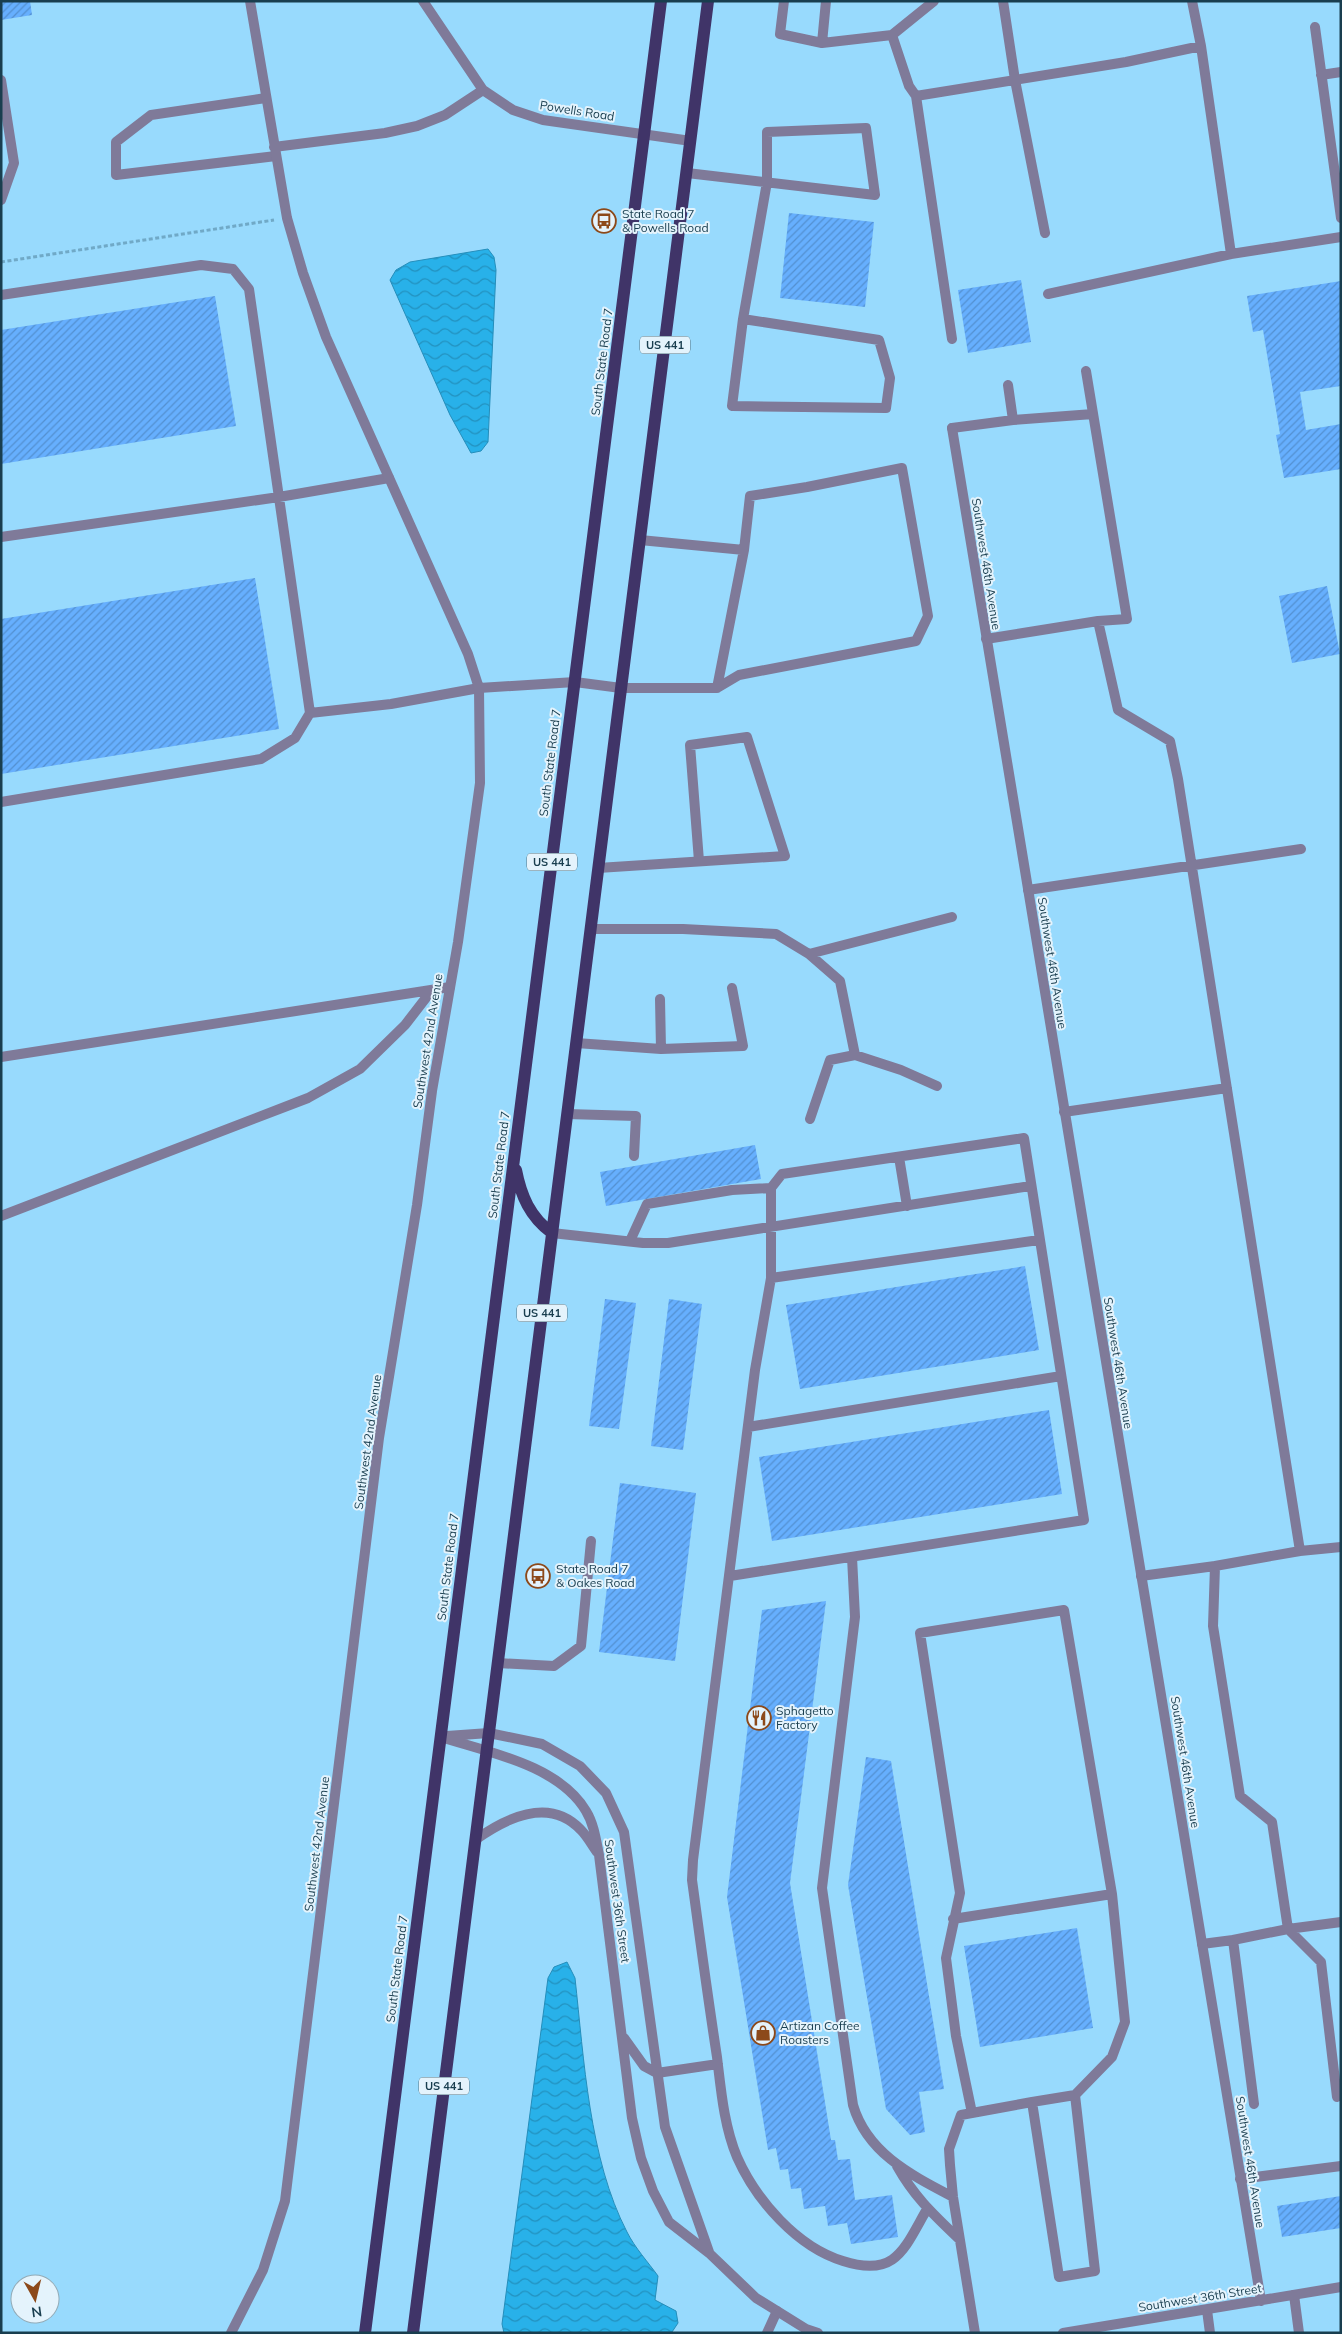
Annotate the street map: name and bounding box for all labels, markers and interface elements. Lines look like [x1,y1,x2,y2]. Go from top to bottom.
street label: Powells Road [539,97,615,124]
place label: State Road 7 & Powells Road [622,206,709,235]
bus stop icon: State Road 7 & Powells Road [591,208,617,234]
street label: South State Road 7 [587,307,616,416]
road number: US 441 [640,336,690,354]
street label: Southwest 46th Avenue [969,497,1004,631]
street label: South State Road 7 [535,708,564,817]
road number: US 441 [527,854,577,870]
street label: Southwest 46th Avenue [1035,896,1070,1030]
street label: Southwest 42nd Avenue [409,973,446,1109]
street label: South State Road 7 [484,1110,513,1219]
street label: Southwest 46th Avenue [1101,1296,1136,1430]
road number: US 441 [517,1305,567,1322]
street label: Southwest 42nd Avenue [351,1374,384,1510]
street label: South State Road 7 [433,1512,462,1621]
place label: State Road 7 & Oakes Road [556,1561,635,1590]
bus stop icon: State Road 7 & Oakes Road [525,1563,551,1589]
street label: Southwest 46th Avenue [1168,1695,1203,1829]
place label: Sphagetto Factory [776,1703,834,1732]
restaurant icon: Sphagetto Factory [746,1705,772,1731]
street label: Southwest 42nd Avenue [301,1775,332,1912]
street label: Southwest 36th Street [601,1838,634,1964]
street label: South State Road 7 [382,1914,411,2023]
place label: Artizan Coffee Roasters [780,2018,859,2047]
shop icon: Artizan Coffee Roasters [750,2020,776,2046]
road number: US 441 [419,2078,469,2094]
street label: Southwest 46th Avenue [1233,2095,1268,2229]
north arrow [10,2274,60,2324]
street label: Southwest 36th Street [1137,2280,1263,2315]
text: N [30,2302,43,2322]

